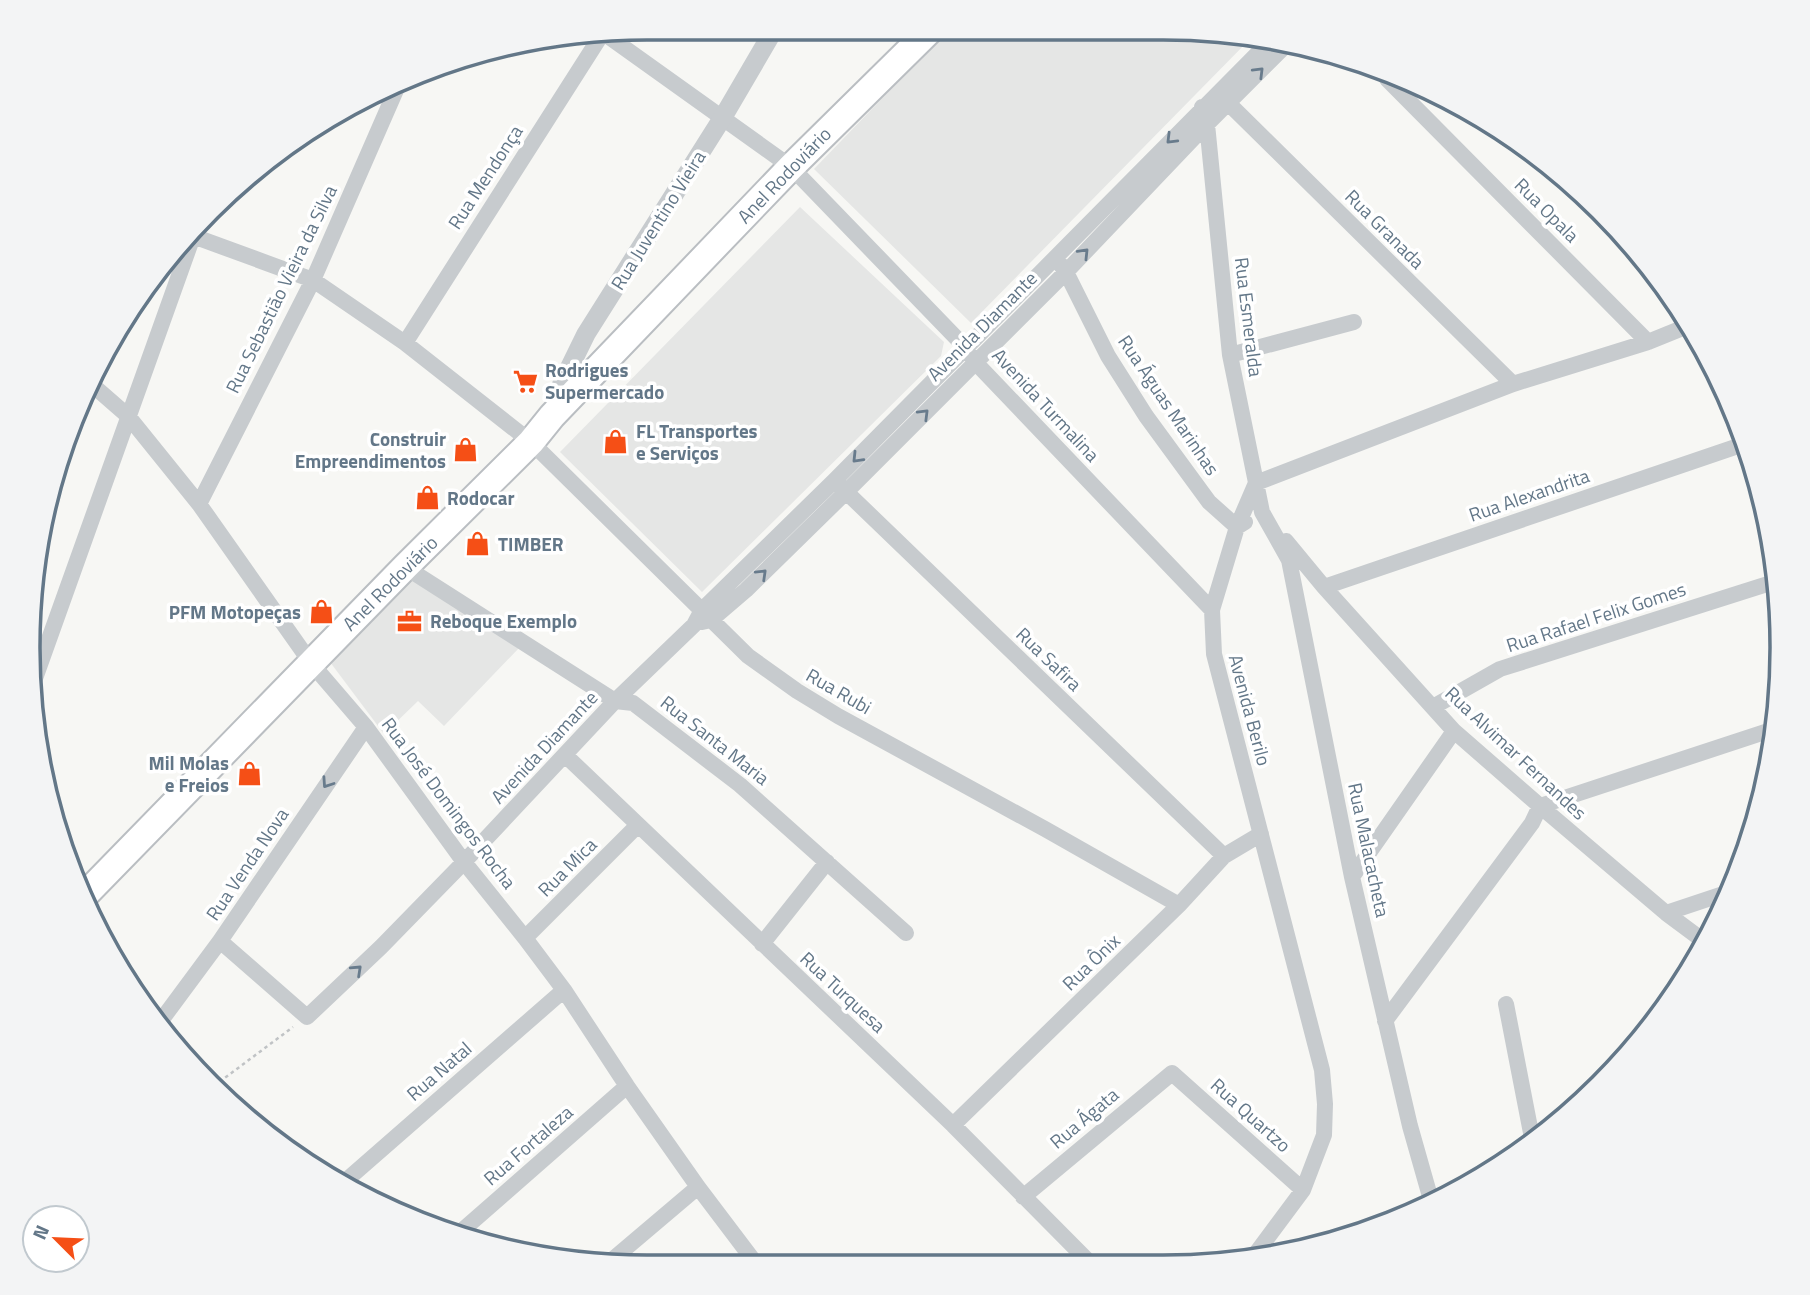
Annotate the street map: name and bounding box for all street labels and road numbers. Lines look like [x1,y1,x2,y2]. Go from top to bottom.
street label: Rua Mendonça [440,118,529,235]
street label: Anel Rodoviário [730,120,837,230]
street label: Rua Juventino Vieira [603,144,713,295]
street label: Rua Opala [1508,171,1587,249]
street label: Rua Sebastião Vieira da Silva [217,179,344,398]
street label: Rua Granada [1339,182,1432,275]
street label: Rua Esmeralda [1228,255,1271,379]
street label: Avenida Diamante [920,264,1043,387]
street label: Rua Águas Marinhas [1112,329,1227,481]
street label: Avenida Turmalina [986,341,1107,468]
street label: Rua Alexandrita [1465,460,1594,529]
street label: Anel Rodoviário [335,528,444,637]
street label: Rua Rafael Felix Gomes [1502,574,1690,659]
street label: Rua Safira [1010,620,1089,698]
street label: Avenida Berilo [1222,651,1279,769]
street label: Rua Rubi [801,660,877,721]
street label: Rua Alvimar Fernandes [1439,679,1594,826]
street label: Avenida Diamante [483,684,604,810]
street label: Rua Santa Maria [655,688,776,792]
street label: Rua José Domingos Rocha [375,711,524,895]
street label: Rua Malacacheta [1341,780,1398,920]
street label: Rua Venda Nova [198,801,295,926]
street label: Rua Mica [530,830,603,903]
street label: Rua Ônix [1055,926,1127,997]
street label: Rua Turquesa [794,944,893,1039]
street label: Rua Natal [400,1034,478,1107]
street label: Rua Quartzo [1205,1071,1298,1159]
street label: Rua Ágata [1043,1080,1125,1155]
street label: Rua Fortaleza [477,1097,579,1192]

